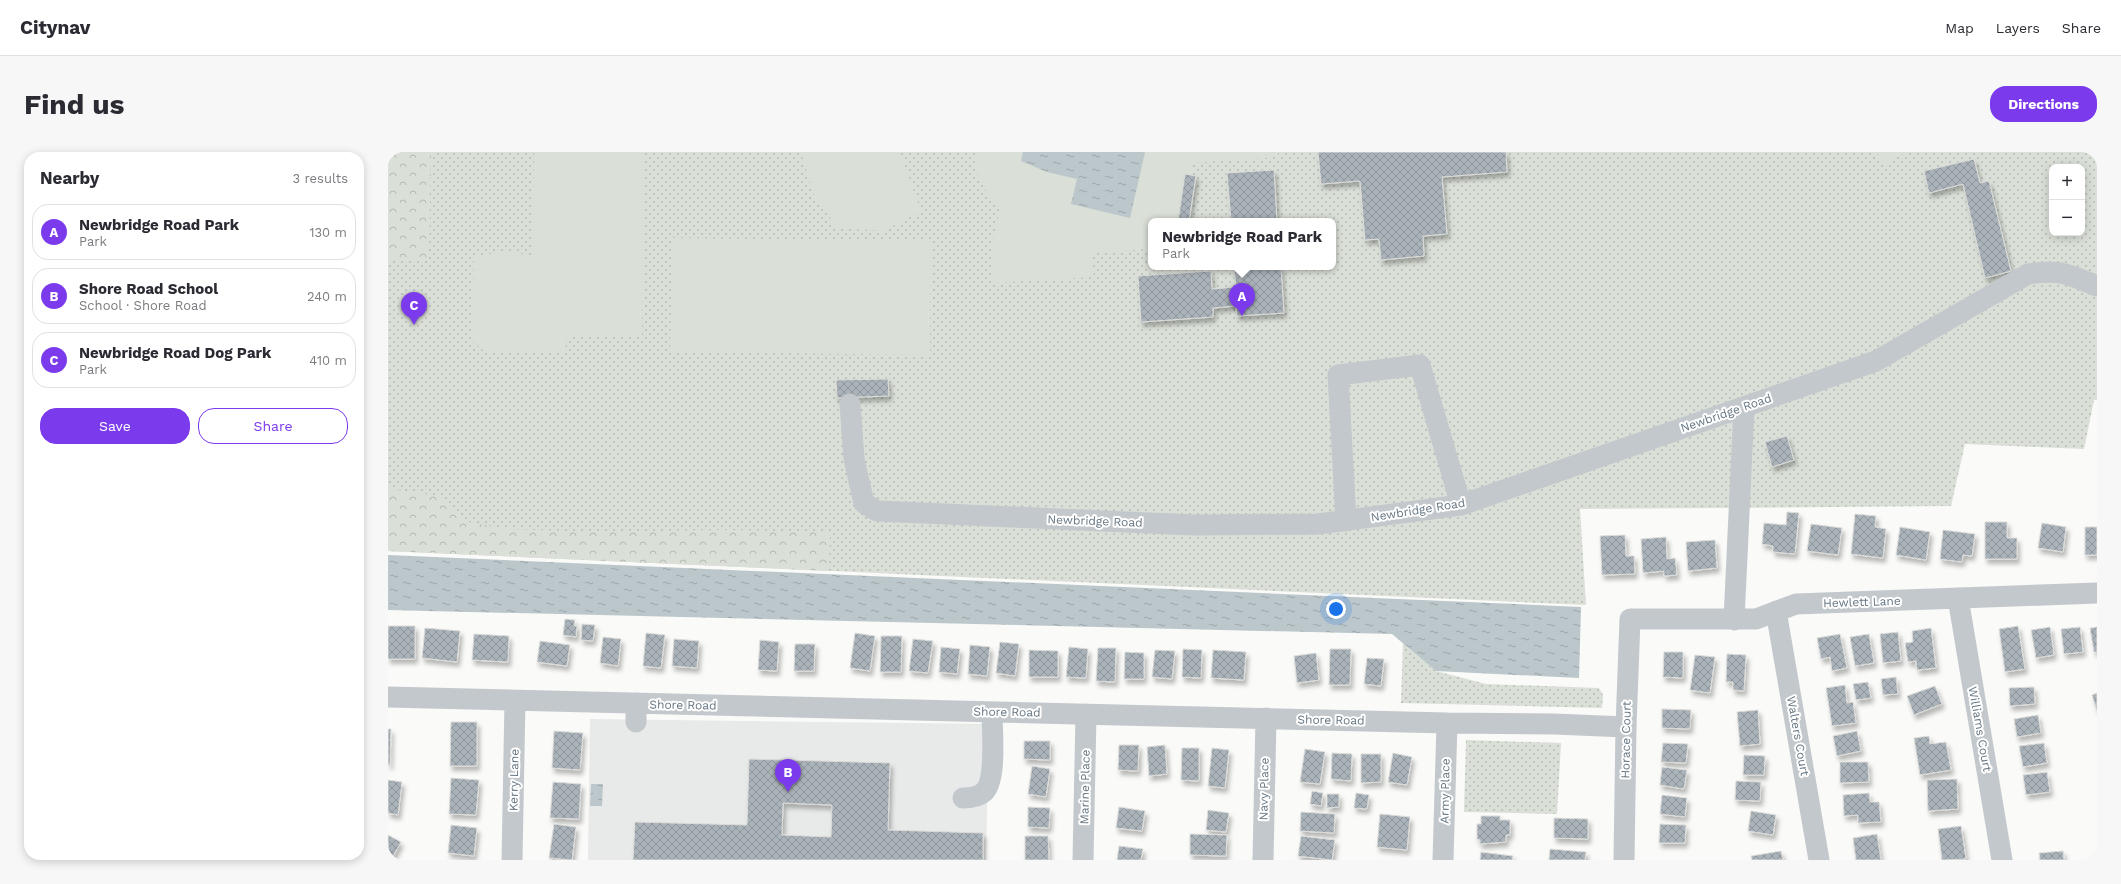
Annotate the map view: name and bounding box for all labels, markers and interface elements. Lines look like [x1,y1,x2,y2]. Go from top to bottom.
text: Citynav [20,16,91,39]
text: Map [1945,20,1974,36]
text: Layers [1996,20,2040,36]
text: Share [2062,20,2101,36]
button: Directions [1990,86,2097,122]
text: Find us [24,88,124,121]
map controls [2049,164,2085,236]
button: + [2049,164,2085,200]
text: Nearby [40,168,99,188]
text: 3 results [293,171,348,186]
button: − [2049,200,2085,236]
text: Newbridge Road Park [79,216,239,234]
popup [1148,218,1336,270]
text: A [50,225,58,240]
text: 130 m [309,225,347,240]
text: Newbridge Road Park [1162,228,1322,246]
text: Park [79,234,107,249]
text: Park [1162,246,1190,261]
text: Shore Road School [79,280,218,298]
pin: A [1229,283,1255,316]
text: B [50,289,58,304]
text: 240 m [307,289,347,304]
pin: C [401,292,427,325]
text: School · Shore Road [79,298,207,313]
text: Newbridge Road Dog Park [79,344,271,362]
text: C [50,353,58,368]
text: 410 m [309,353,347,368]
text: Park [79,362,107,377]
street label: Newbridge Road [1679,391,1773,435]
button: Save [40,408,190,444]
button: Share [198,408,348,444]
street label: Newbridge Road [1370,496,1466,524]
street label: Newbridge Road [1047,512,1143,530]
street label: Hewlett Lane [1823,594,1901,610]
your location [1326,599,1346,619]
street label: Williams Court [1966,685,1994,773]
street label: Walters Court [1784,695,1812,777]
street label: Shore Road [649,697,717,713]
street label: Horace Court [1618,701,1634,779]
street label: Shore Road [973,704,1041,720]
street label: Shore Road [1297,712,1365,728]
street label: Kerry Lane [506,749,522,811]
street label: Marine Place [1077,749,1093,825]
street label: Navy Place [1256,757,1272,821]
street label: Army Place [1437,758,1453,824]
pin: B [775,759,801,792]

